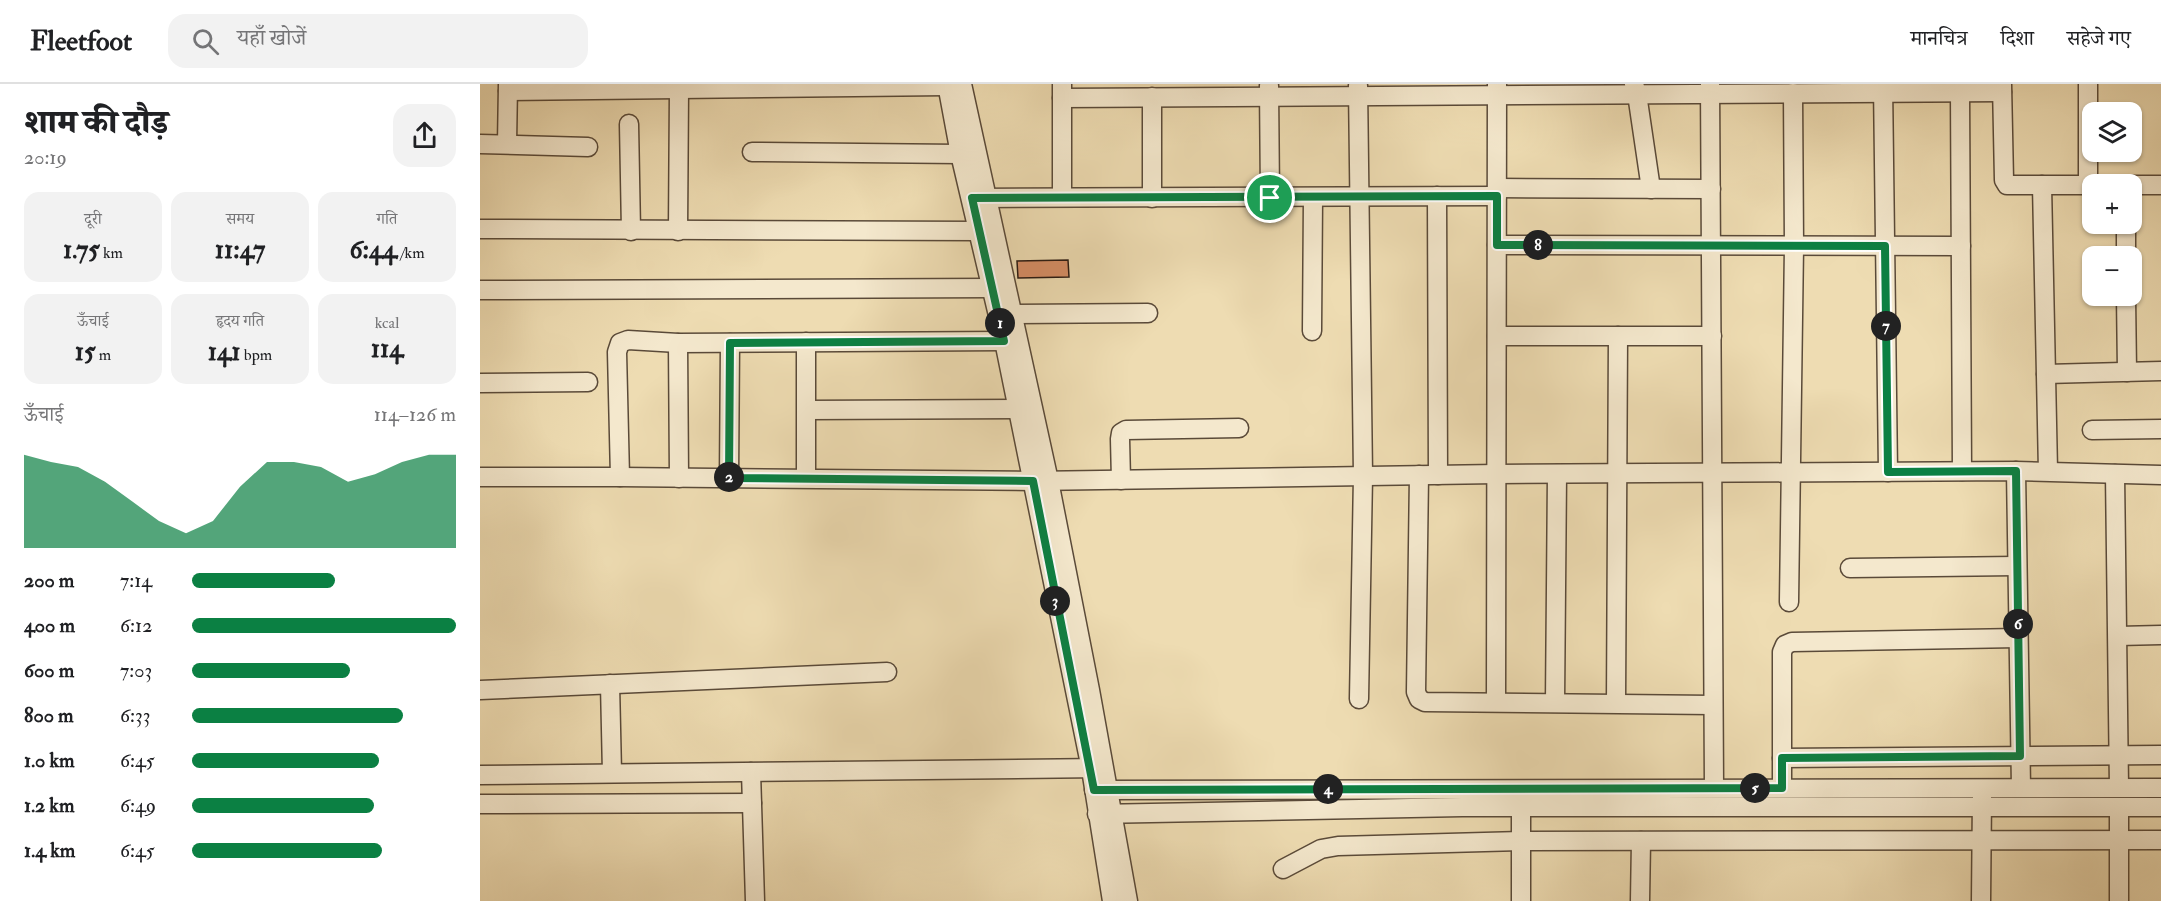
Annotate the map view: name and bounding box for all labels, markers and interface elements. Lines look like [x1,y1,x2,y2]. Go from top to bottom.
search box [168,14,588,68]
text: Fleetfoot [30,24,132,59]
text: यहाँ खोजें [237,24,306,52]
icon: search [189,25,222,58]
text: मानचित्र [1911,25,1967,52]
text: दिशा [2000,25,2034,52]
text: सहेजे गए [2067,25,2131,52]
text: शाम की दौड़ [24,102,168,143]
map controls [2082,102,2142,306]
button: layers [2082,102,2142,162]
button: share [393,104,456,167]
text: 20:19 [24,145,67,170]
pin [1244,172,1295,223]
button: + [2082,174,2142,234]
icon: arrive [1253,181,1286,214]
text: दूरी [84,209,102,229]
text: समय [226,209,254,229]
text: गति [377,209,397,229]
pin: 8 [1523,230,1553,260]
text: 1.75 [63,234,100,266]
text: 11:47 [215,234,265,266]
text: 6:44 [349,234,397,266]
text: 8 [1534,235,1542,255]
text: km [100,243,123,263]
text: /km [397,243,425,263]
button: − [2082,246,2142,306]
pin: 1 [985,308,1015,338]
text: ऊँचाई [77,311,109,331]
text: हृदय गति [216,311,264,331]
pin: 7 [1871,311,1901,341]
text: kcal [375,313,399,333]
text: 1 [997,313,1003,333]
text: 7 [1882,316,1890,336]
text: 114 [371,333,403,365]
text: 15 [75,336,95,368]
text: 141 [208,336,240,368]
text: m [95,345,111,365]
text: bpm [240,345,272,365]
text: ऊँचाई [24,402,63,427]
text: 114–126 m [374,402,456,427]
pin: 2 [714,462,744,492]
text: 2 [725,467,733,487]
text: 200 m [24,568,74,593]
text: 7:14 [120,568,152,593]
pin: 3 [1040,586,1070,616]
text: 3 [1052,591,1058,611]
pin: 6 [2003,609,2033,639]
text: 400 m [24,613,75,638]
text: 6:12 [120,613,152,638]
text: 6 [2014,614,2022,634]
text: 600 m [24,658,74,683]
text: 7:03 [120,658,152,683]
text: 800 m [24,703,74,728]
text: 6:33 [120,703,150,728]
text: 1.0 km [24,748,75,773]
text: 6:45 [120,748,155,773]
pin: 5 [1740,773,1770,803]
pin: 4 [1313,774,1343,804]
text: 5 [1751,778,1759,798]
text: 4 [1324,779,1332,799]
text: 1.2 km [24,793,74,818]
text: 6:49 [120,793,156,818]
text: 1.4 km [24,838,75,863]
text: 6:45 [120,838,155,863]

